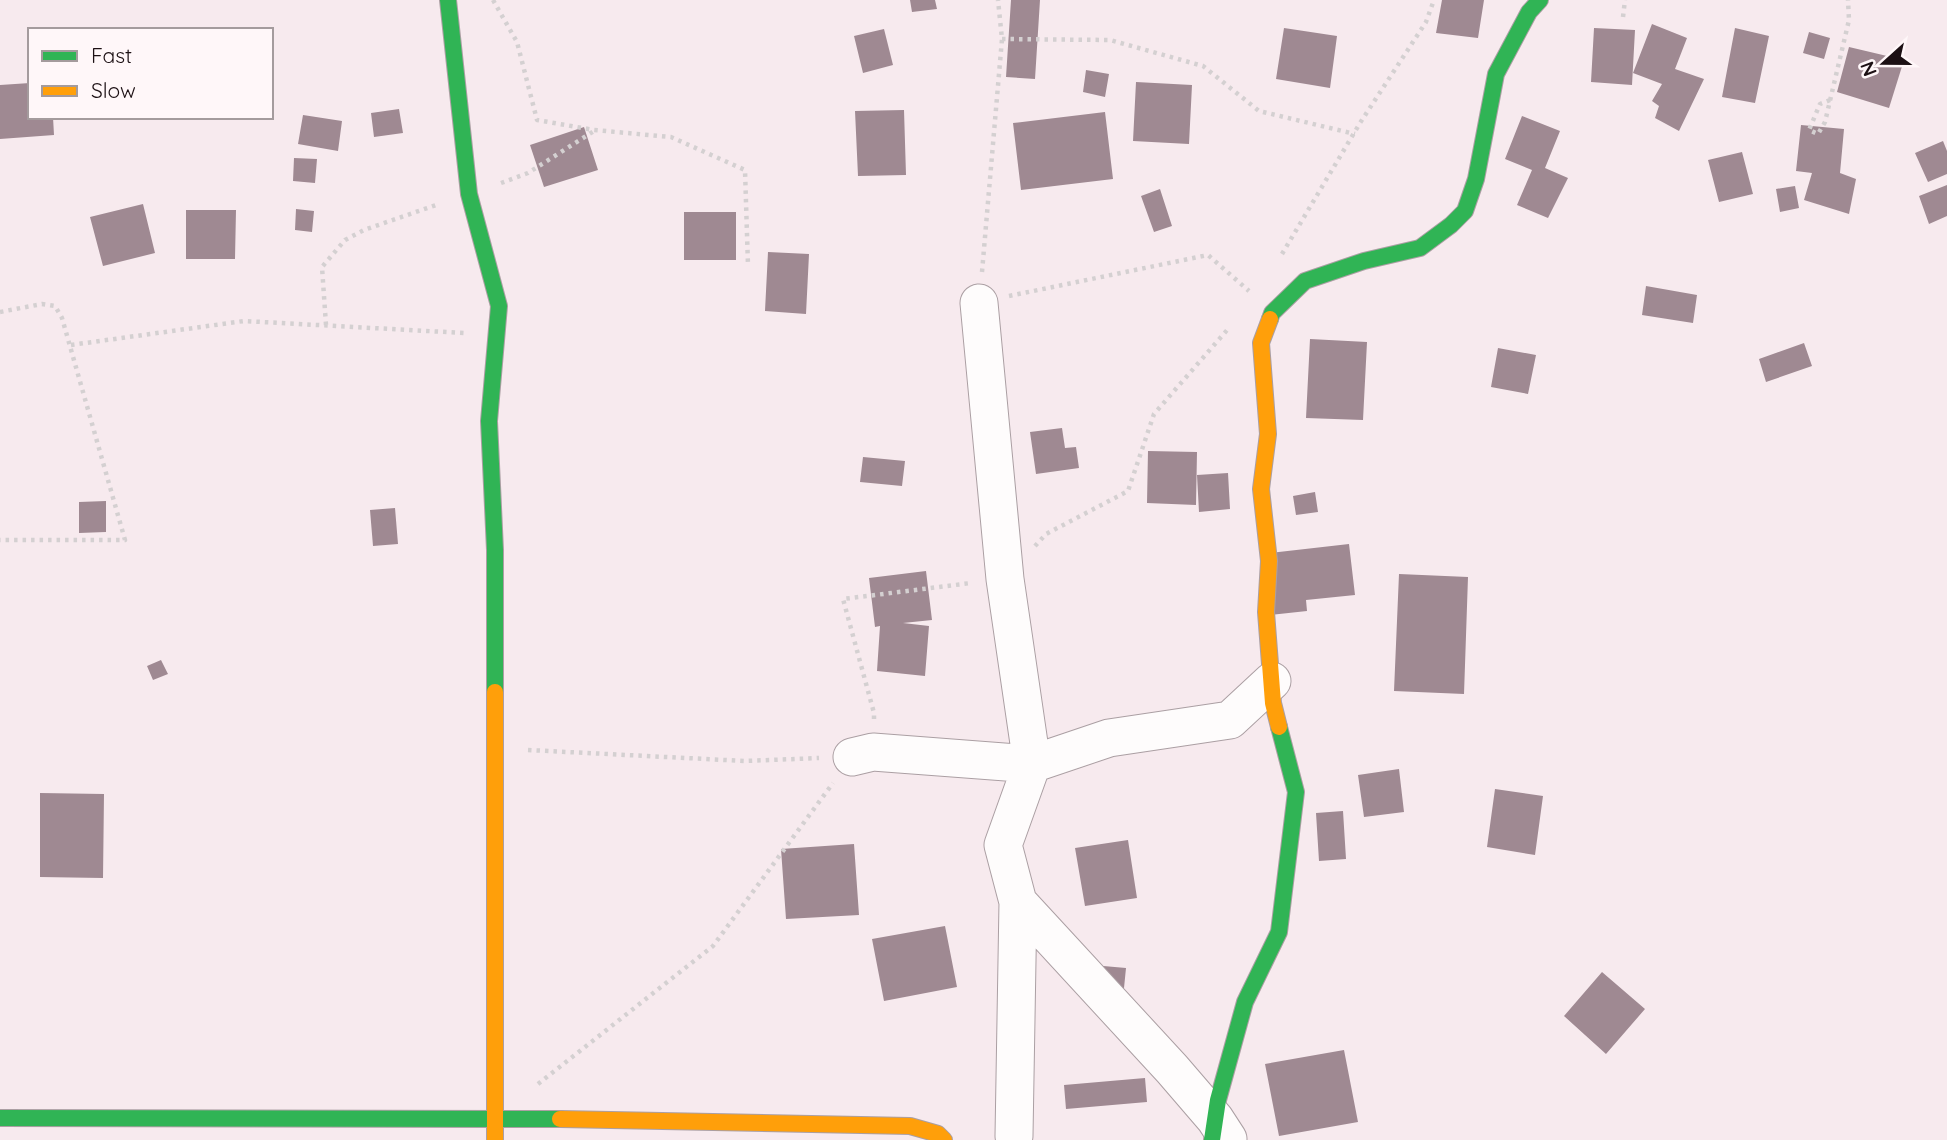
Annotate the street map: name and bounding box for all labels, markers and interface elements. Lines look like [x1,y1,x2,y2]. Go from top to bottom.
legend [28,28,273,119]
north arrow [1849,28,1919,98]
text: Fast [91,42,132,68]
text: N [1854,58,1882,80]
text: Slow [91,77,136,103]

